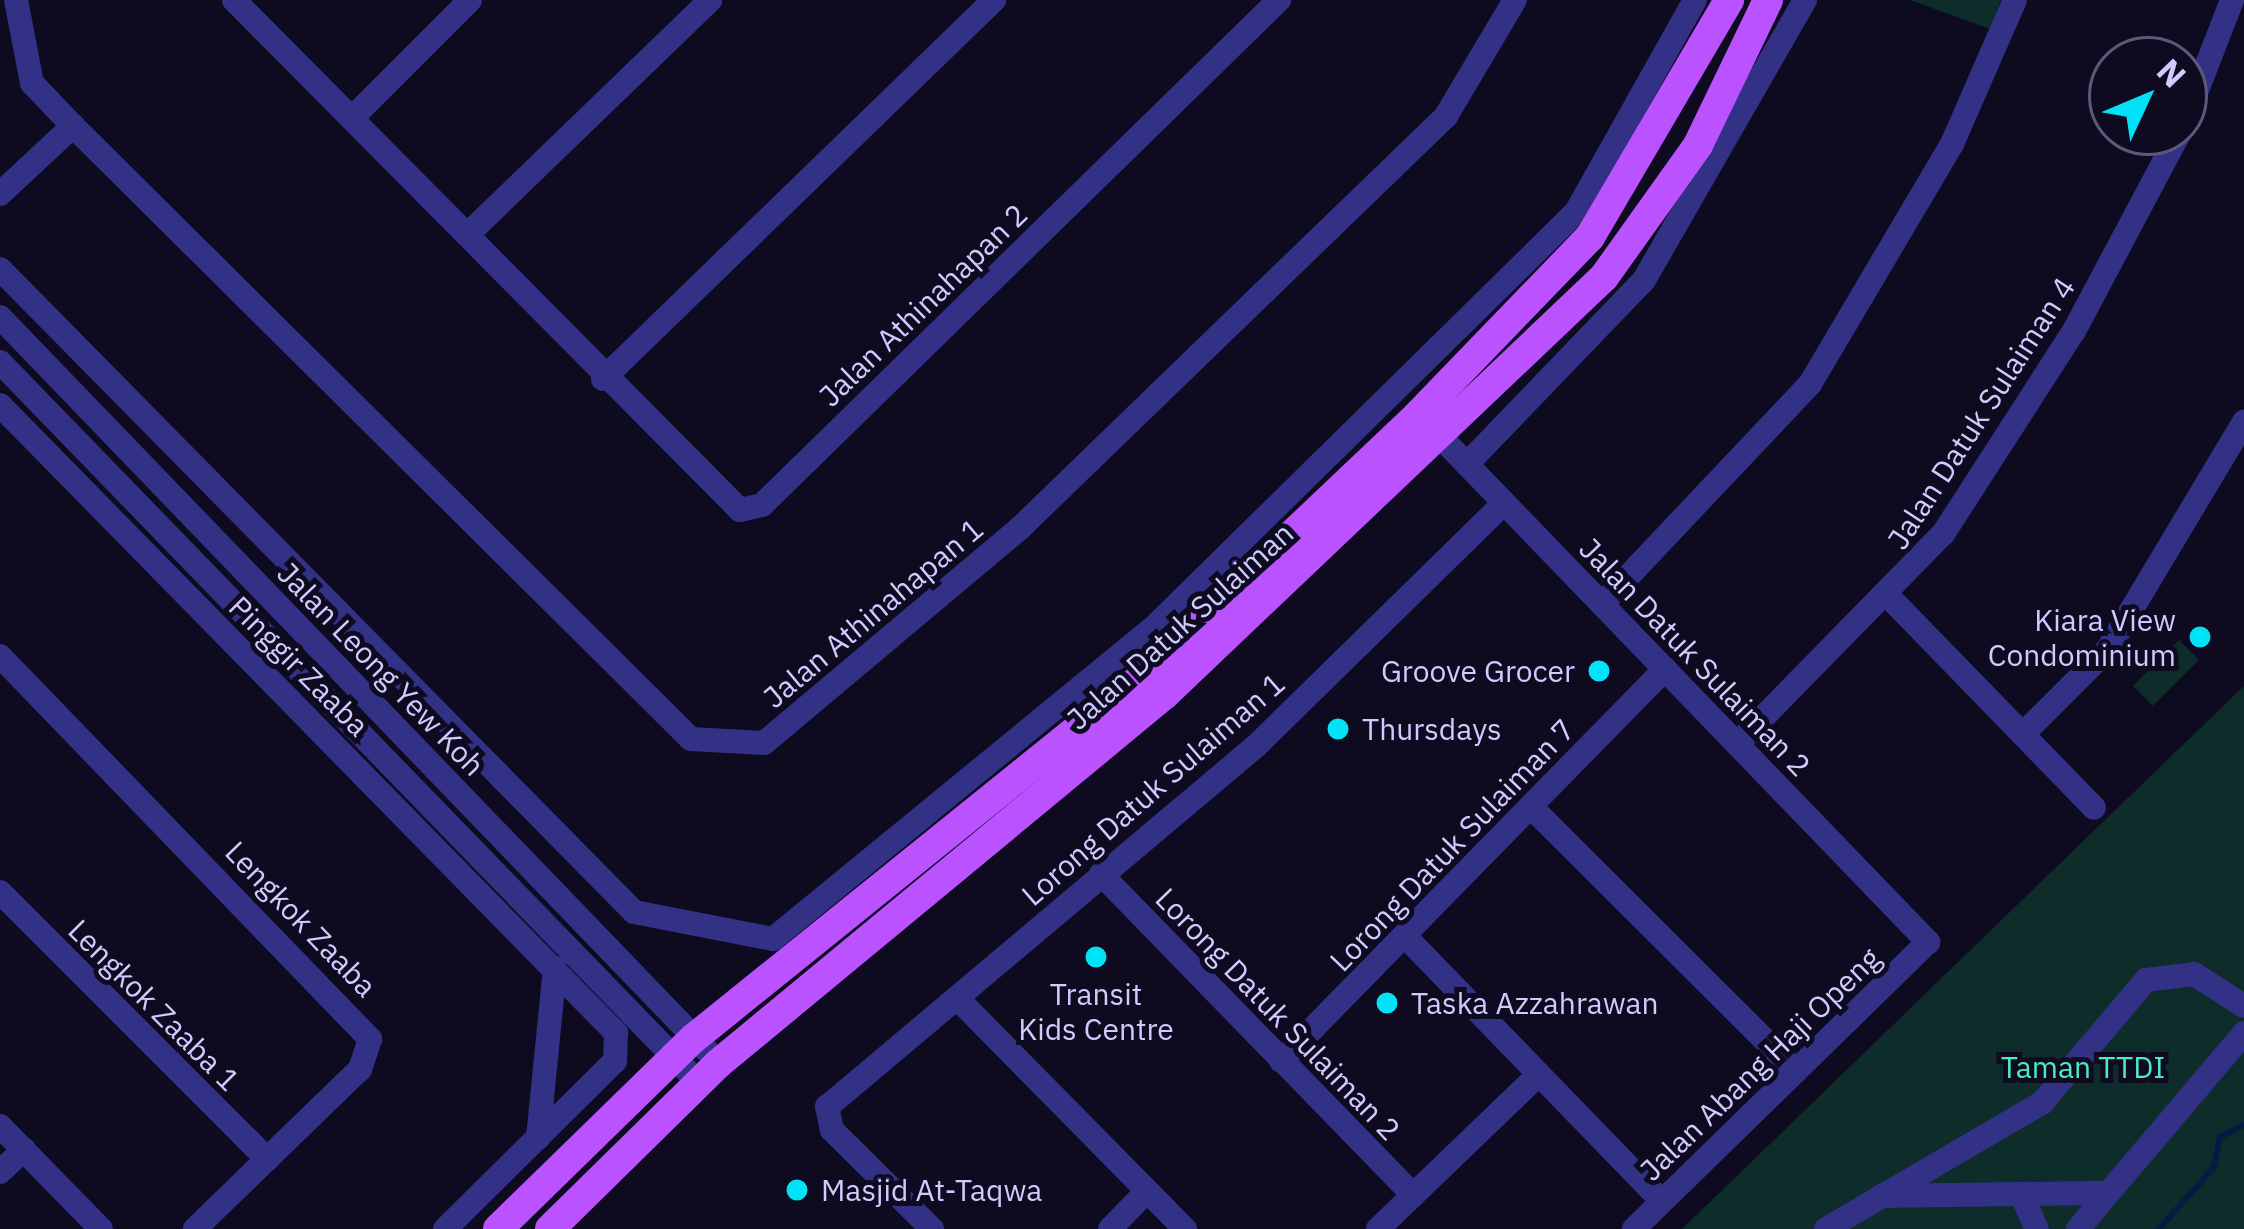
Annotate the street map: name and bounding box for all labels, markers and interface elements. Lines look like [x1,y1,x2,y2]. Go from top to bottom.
north arrow [2088,36,2208,156]
text: N [2148,49,2196,96]
street label: Jalan Athinahapan 2 [811,196,1035,414]
street label: Jalan Datuk Sulaiman 4 [1880,270,2082,556]
street label: Jalan Athinahapan 1 [756,511,990,715]
street label: Jalan Datuk Sulaiman [1060,515,1300,737]
street label: Jalan Datuk Sulaiman 2 [1572,531,1818,783]
street label: Jalan Leong Yew Koh [270,555,492,783]
street label: Pinggir Zaaba [222,589,376,743]
place label: Kiara View Condominium [1988,602,2176,672]
marker: Kiara View Condominium [2187,624,2213,650]
place label: Groove Grocer [1381,653,1575,689]
marker: Groove Grocer [1586,658,1612,684]
street label: Lorong Datuk Sulaiman 1 [1014,665,1292,913]
place label: Thursdays [1362,711,1502,747]
street label: Lorong Datuk Sulaiman 7 [1322,712,1582,978]
marker: Thursdays [1325,716,1351,742]
street label: Lengkok Zaaba [218,834,384,1004]
street label: Lorong Datuk Sulaiman 2 [1148,881,1408,1147]
street label: Lengkok Zaaba 1 [61,912,247,1098]
street label: Jalan Abang Haji Openg [1633,940,1887,1188]
marker: Transit Kids Centre [1083,944,1109,970]
place label: Transit Kids Centre [1018,976,1174,1046]
place label: Taska Azzahrawan [1411,985,1659,1021]
marker: Taska Azzahrawan [1374,990,1400,1016]
park label: Taman TTDI [2001,1049,2165,1085]
place label: Masjid At-Taqwa [821,1172,1042,1208]
marker: Masjid At-Taqwa [784,1177,810,1203]

